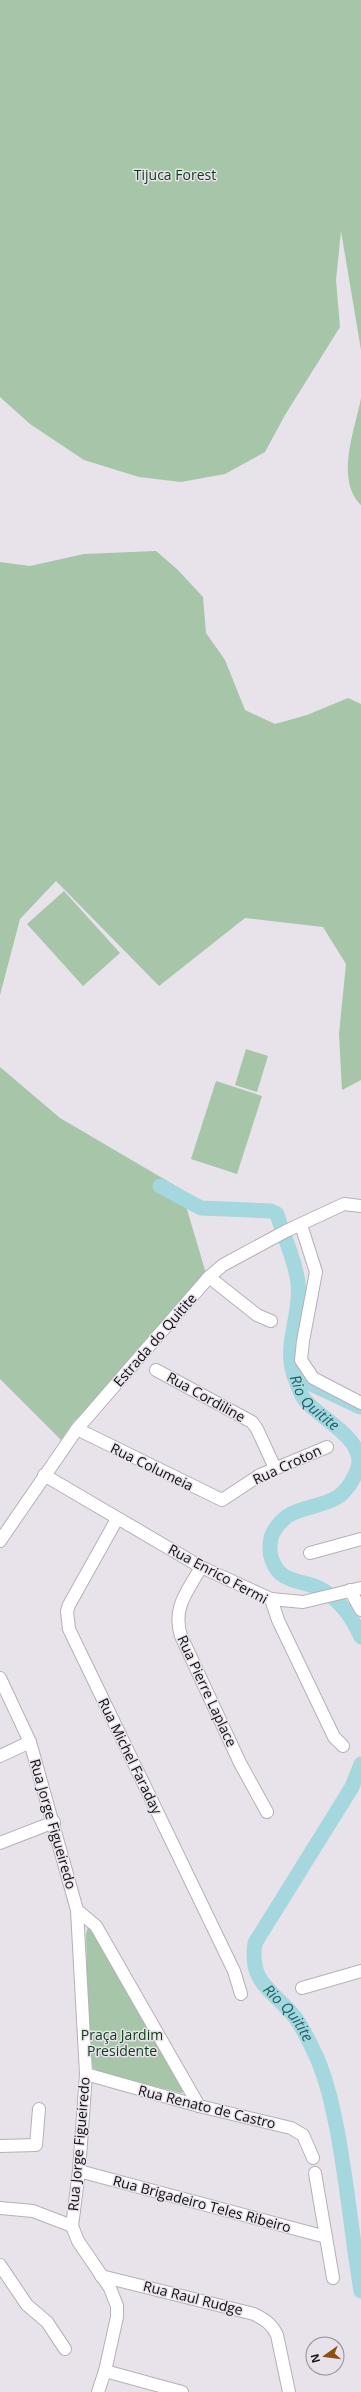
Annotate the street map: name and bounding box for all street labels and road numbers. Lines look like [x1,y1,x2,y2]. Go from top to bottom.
street label: Estrada do Quitite [109,1289,201,1390]
street label: Rua Cordiline [163,1367,249,1426]
street label: Rua Columeia [108,1438,197,1495]
street label: Rua Croton [249,1440,324,1489]
street label: Rua Enrico Fermi [165,1539,271,1608]
street label: Rua Pierre Laplace [173,1632,242,1750]
street label: Rua Michel Faraday [94,1695,167,1818]
street label: Rua Jorge Figueiredo [26,1757,81,1891]
street label: Rua Jorge Figueiredo [63,2076,94,2212]
street label: Rua Renato de Castro [136,2080,278,2133]
street label: Rua Brigadeiro Teles Ribeiro [111,2171,293,2236]
street label: Rua Raul Rudge [141,2276,245,2319]

